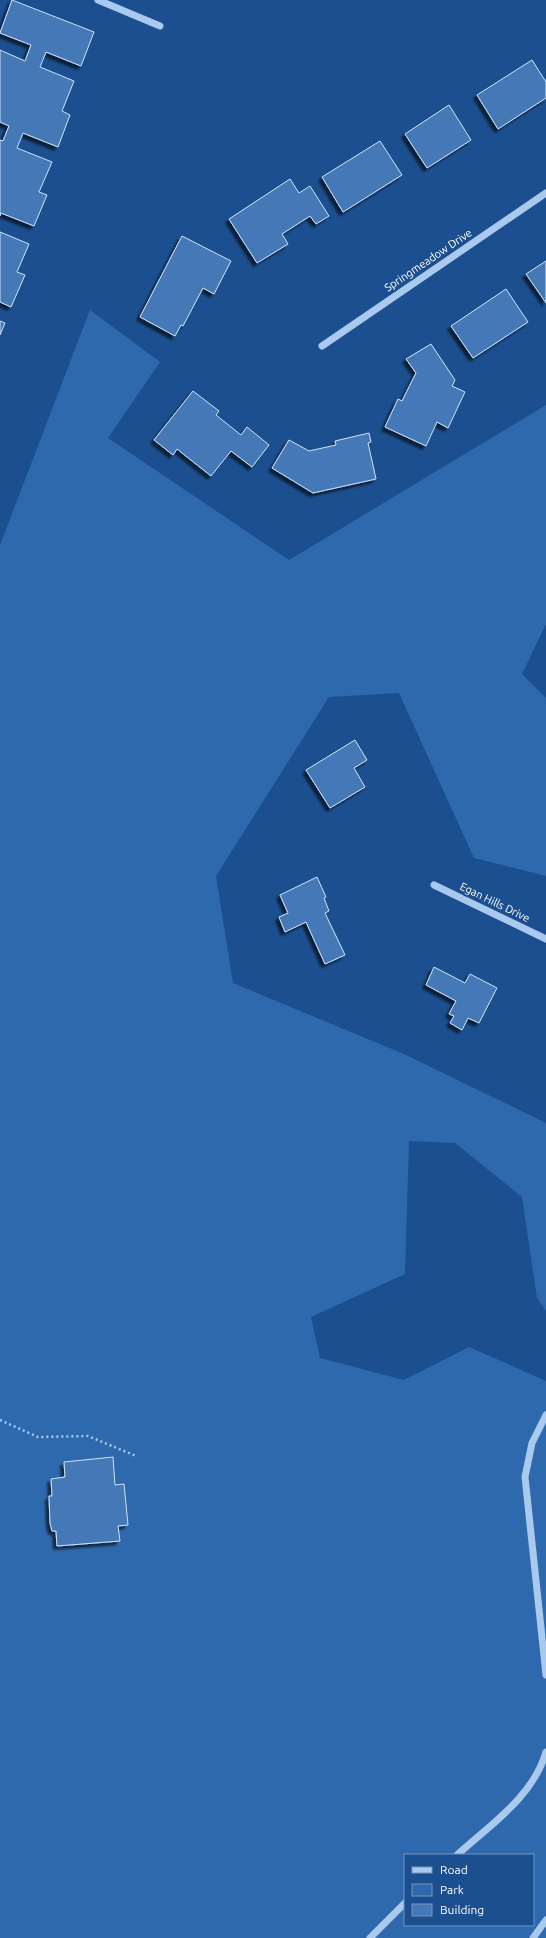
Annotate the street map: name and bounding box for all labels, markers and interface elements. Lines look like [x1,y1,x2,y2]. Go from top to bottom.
street label: Springmeadow Drive [382,226,474,294]
street label: Egan Hills Drive [458,880,532,924]
legend [404,1854,534,1926]
text: Road [440,1863,468,1876]
text: Park [440,1883,464,1896]
text: Building [440,1903,484,1916]

